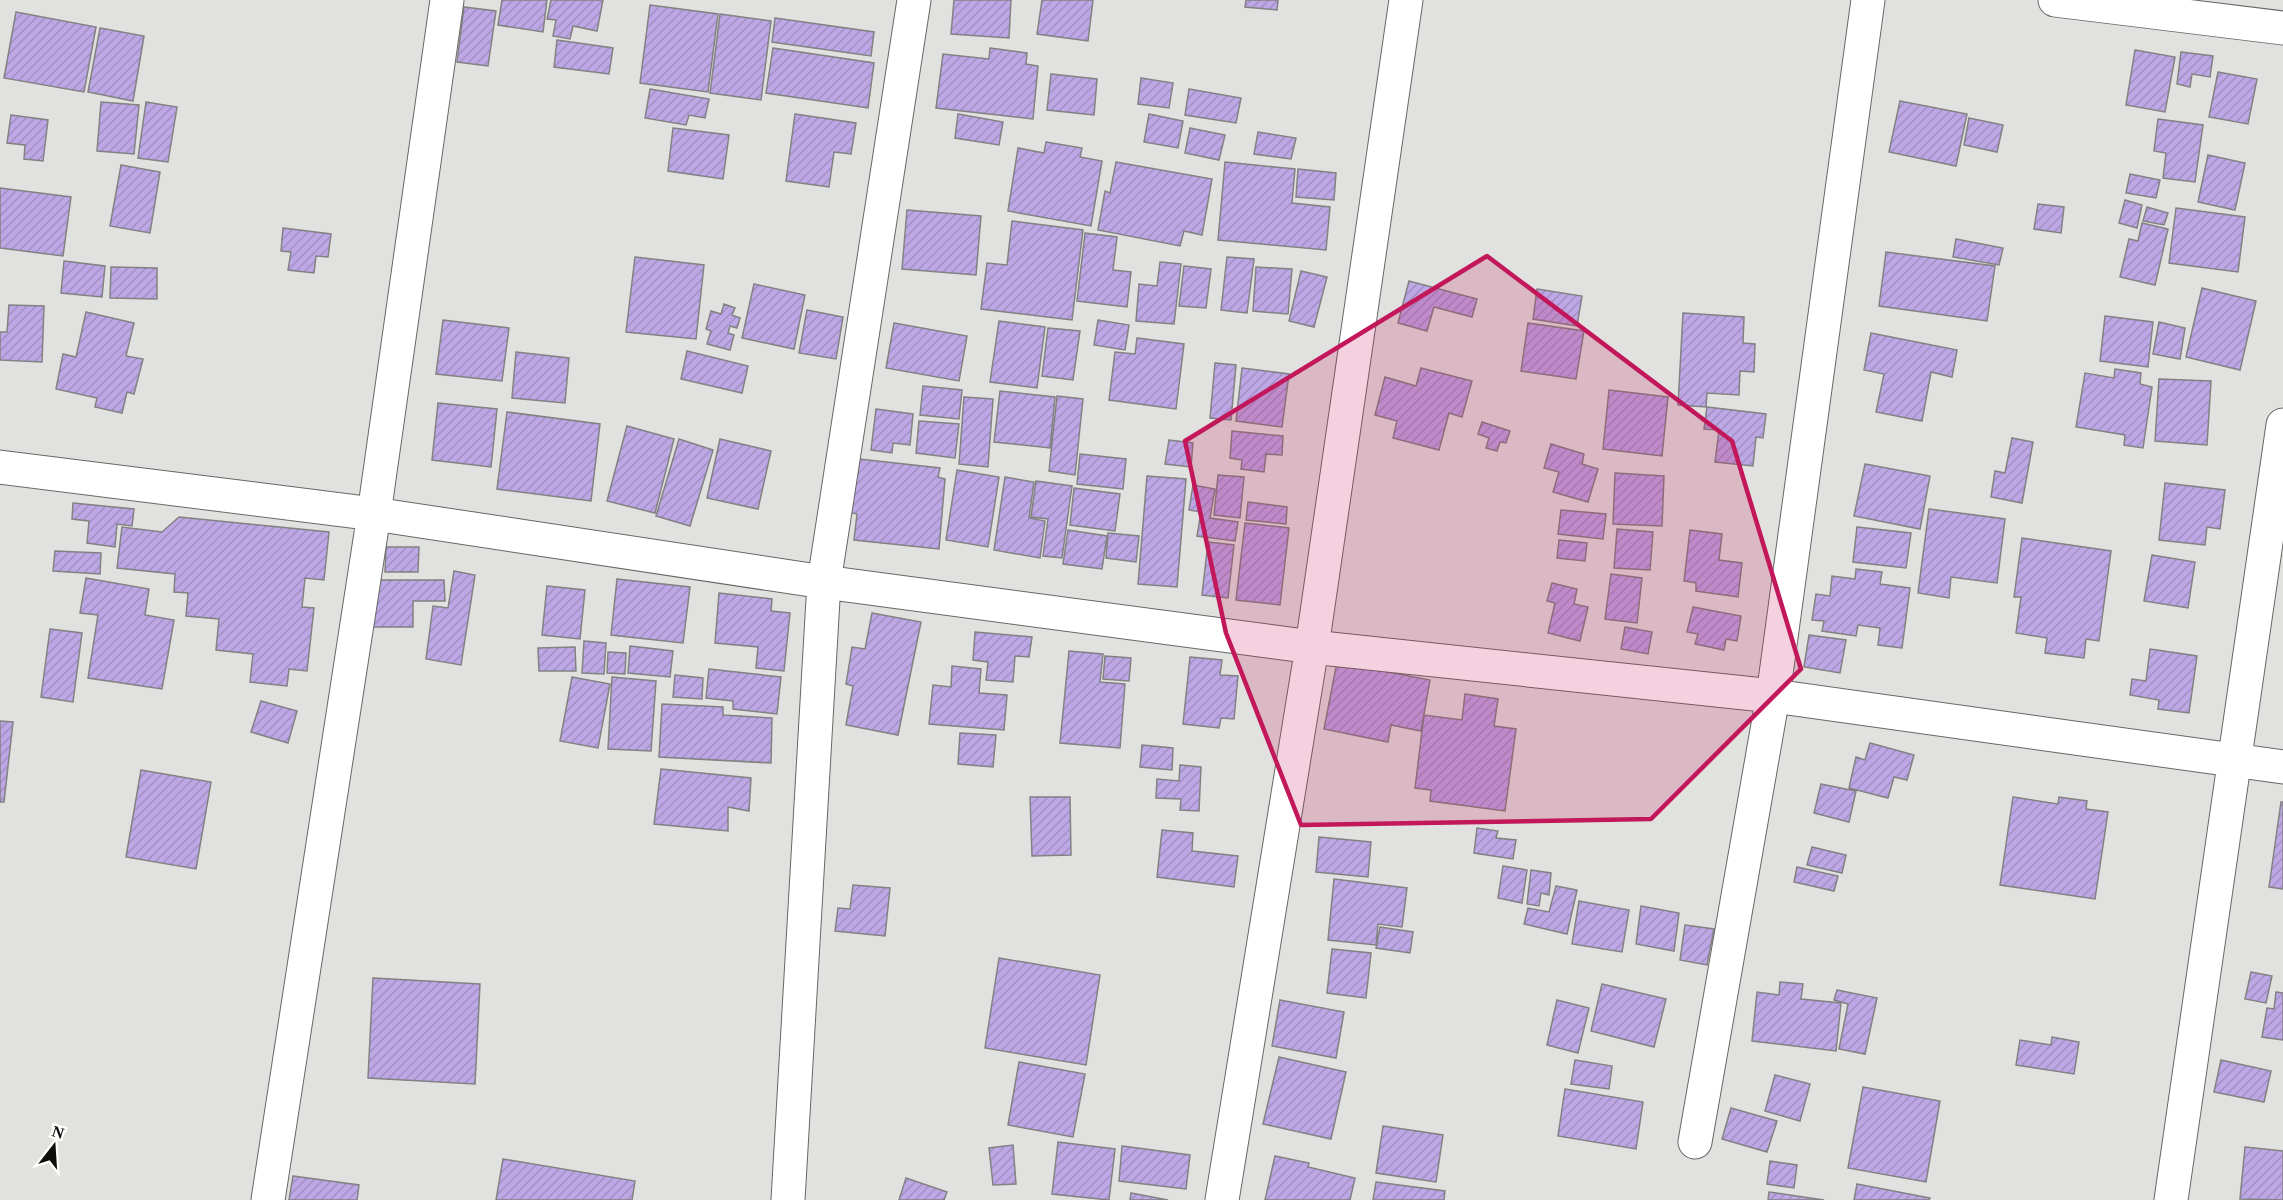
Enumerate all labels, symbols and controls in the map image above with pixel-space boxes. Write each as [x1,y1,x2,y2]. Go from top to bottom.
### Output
north arrow [24,1116,84,1176]
text: N [50,1122,67,1142]

